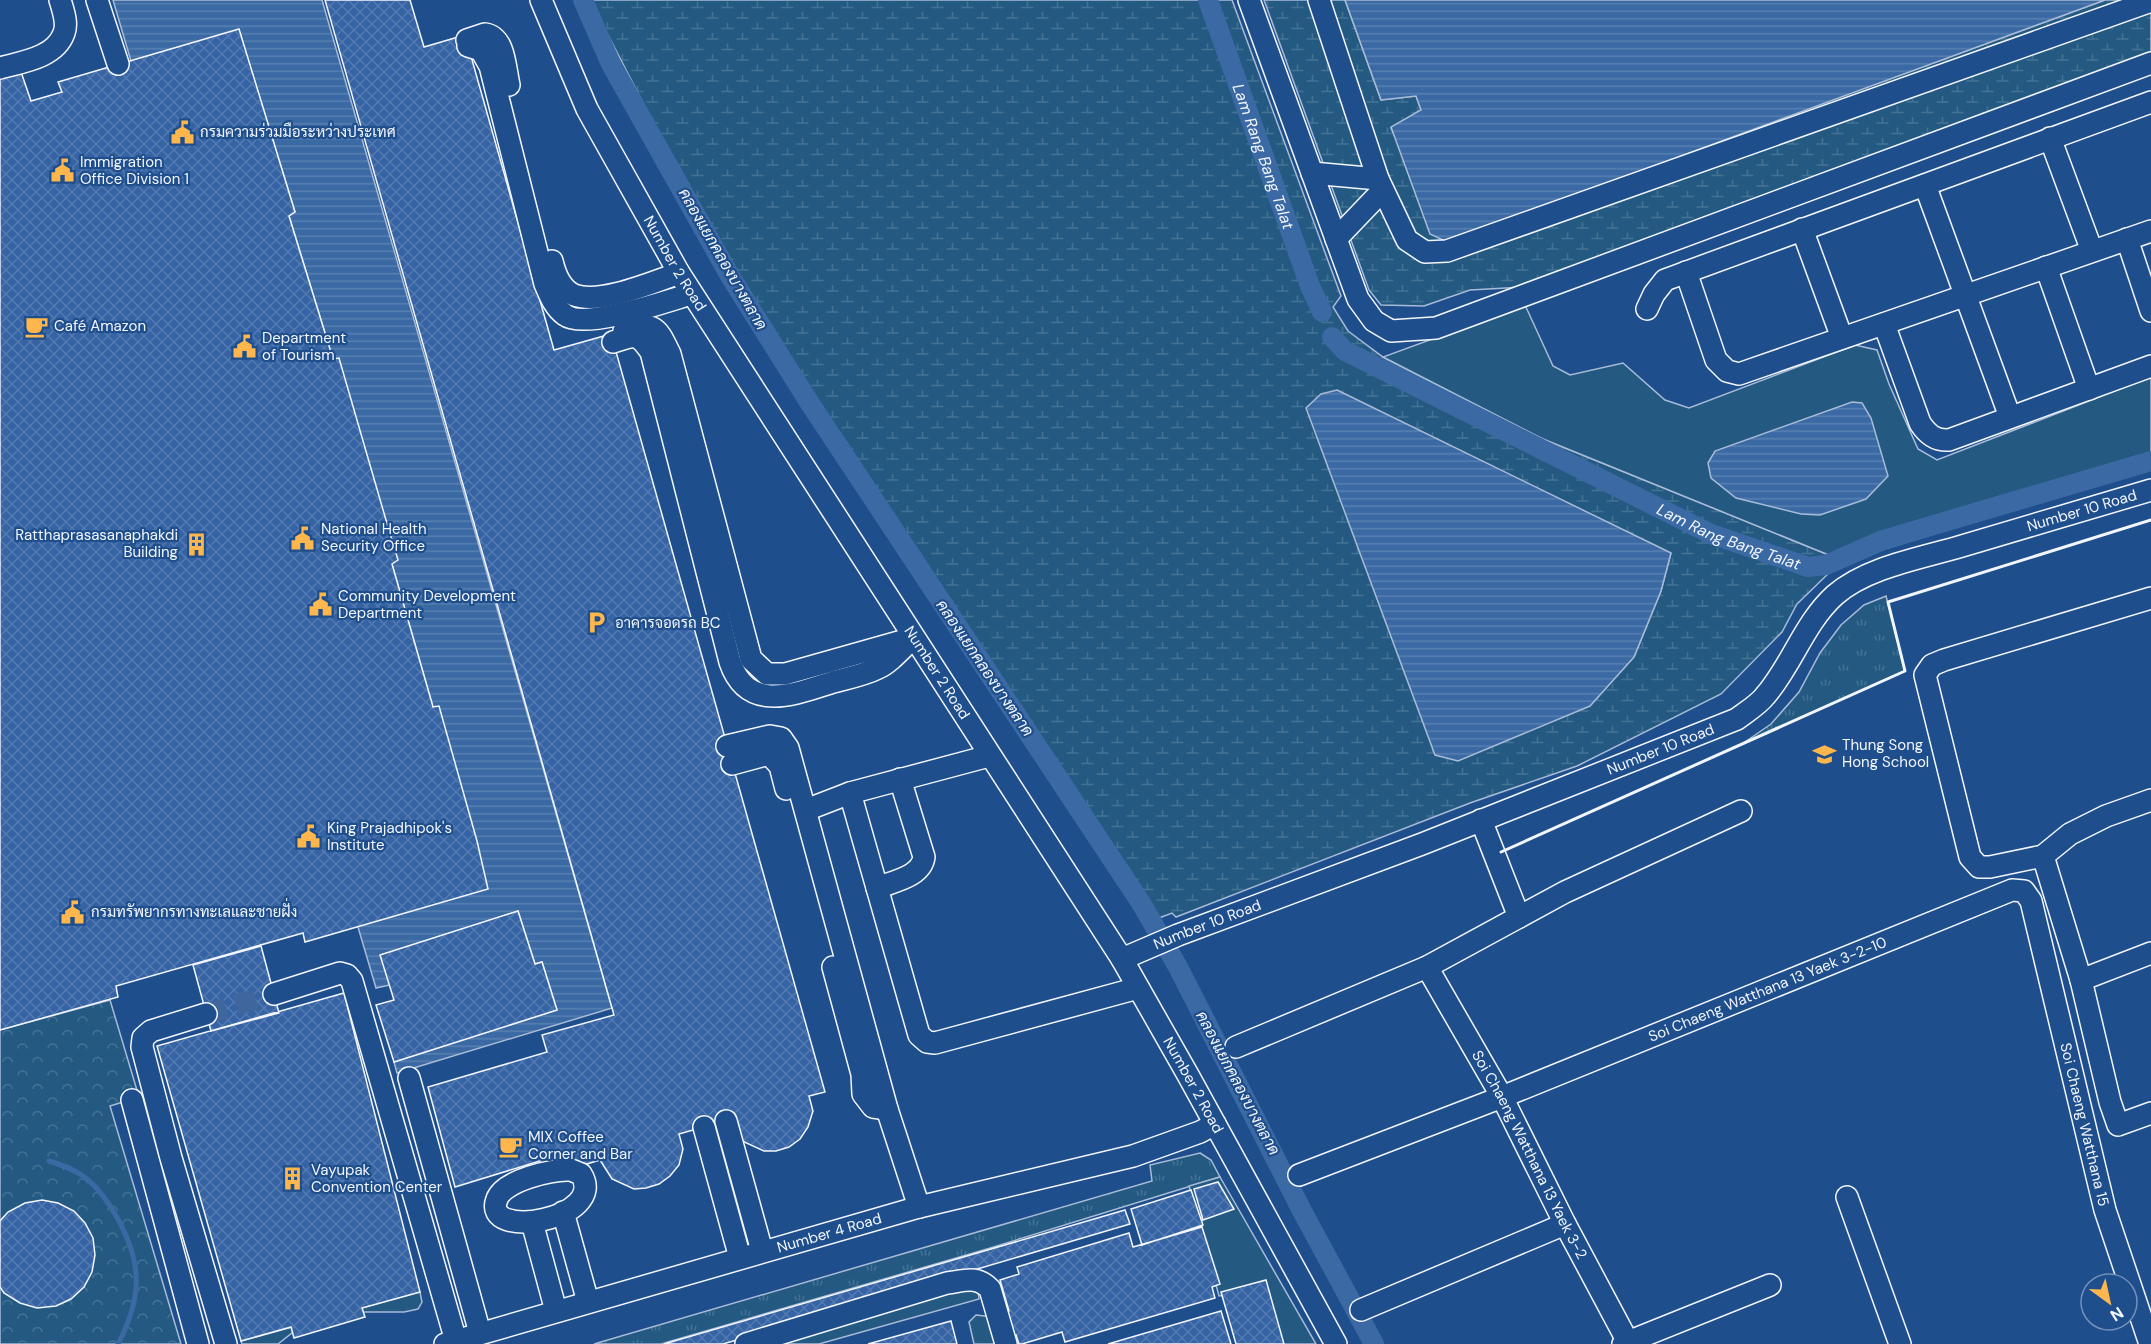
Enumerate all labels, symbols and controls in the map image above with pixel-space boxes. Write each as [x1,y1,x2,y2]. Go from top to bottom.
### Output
water label: Lam Rang Bang Talat [1228,81,1300,233]
public building icon: กรมความร่วมมือระหว่างประเทศ [169,119,195,145]
place label: กรมความร่วมมือระหว่างประเทศ [200,122,396,142]
place label: Immigration Office Division 1 [80,152,189,189]
public building icon: Immigration Office Division 1 [49,158,75,184]
water label: คลองแยกคลองบางตลาด [674,184,772,334]
street label: Number 2 Road [639,212,711,315]
cafe icon: Café Amazon [23,313,49,339]
place label: Café Amazon [54,316,146,336]
place label: Department of Tourism [262,328,346,365]
public building icon: Department of Tourism [231,334,257,360]
street label: Number 10 Road [2024,485,2139,536]
water label: Lam Rang Bang Talat [1654,498,1804,575]
place label: National Health Security Office [321,519,427,556]
place label: Ratthaprasasanaphakdi Building [15,525,178,562]
public building icon: National Health Security Office [290,525,316,551]
building icon: Ratthaprasasanaphakdi Building [183,531,209,557]
place label: Community Development Department [338,586,516,623]
public building icon: Community Development Department [307,592,333,618]
water label: คลองแยกคลองบางตลาด [931,596,1039,740]
parking icon: อาคารจอดรถ BC [584,610,610,636]
place label: อาคารจอดรถ BC [615,613,721,633]
street label: Number 2 Road [899,622,975,723]
street label: Number 10 Road [1604,719,1717,780]
place label: Thung Song Hong School [1842,735,1929,772]
school or university icon: Thung Song Hong School [1811,741,1837,767]
place label: King Prajadhipok's Institute [327,818,452,855]
public building icon: King Prajadhipok's Institute [296,824,322,850]
street label: Number 10 Road [1150,895,1264,954]
place label: กรมทรัพยากรทางทะเลและชายฝั่ง [91,897,297,922]
public building icon: กรมทรัพยากรทางทะเลและชายฝั่ง [60,899,86,925]
street label: Soi Chaeng Watthana 13 Yaek 3-2-10 [1645,932,1890,1047]
water label: คลองแยกคลองบางตลาด [1191,1007,1285,1159]
street label: Number 2 Road [1158,1033,1228,1137]
street label: Soi Chaeng Watthana 15 [2055,1041,2114,1208]
street label: Soi Chaeng Watthana 13 Yaek 3-2 [1467,1047,1592,1263]
place label: MIX Coffee Corner and Bar [528,1127,633,1164]
cafe icon: MIX Coffee Corner and Bar [497,1133,523,1159]
place label: Vayupak Convention Center [311,1160,443,1197]
building icon: Vayupak Convention Center [280,1166,306,1192]
street label: Number 4 Road [775,1208,884,1258]
north arrow [2079,1272,2139,1332]
text: N [2106,1302,2128,1326]

